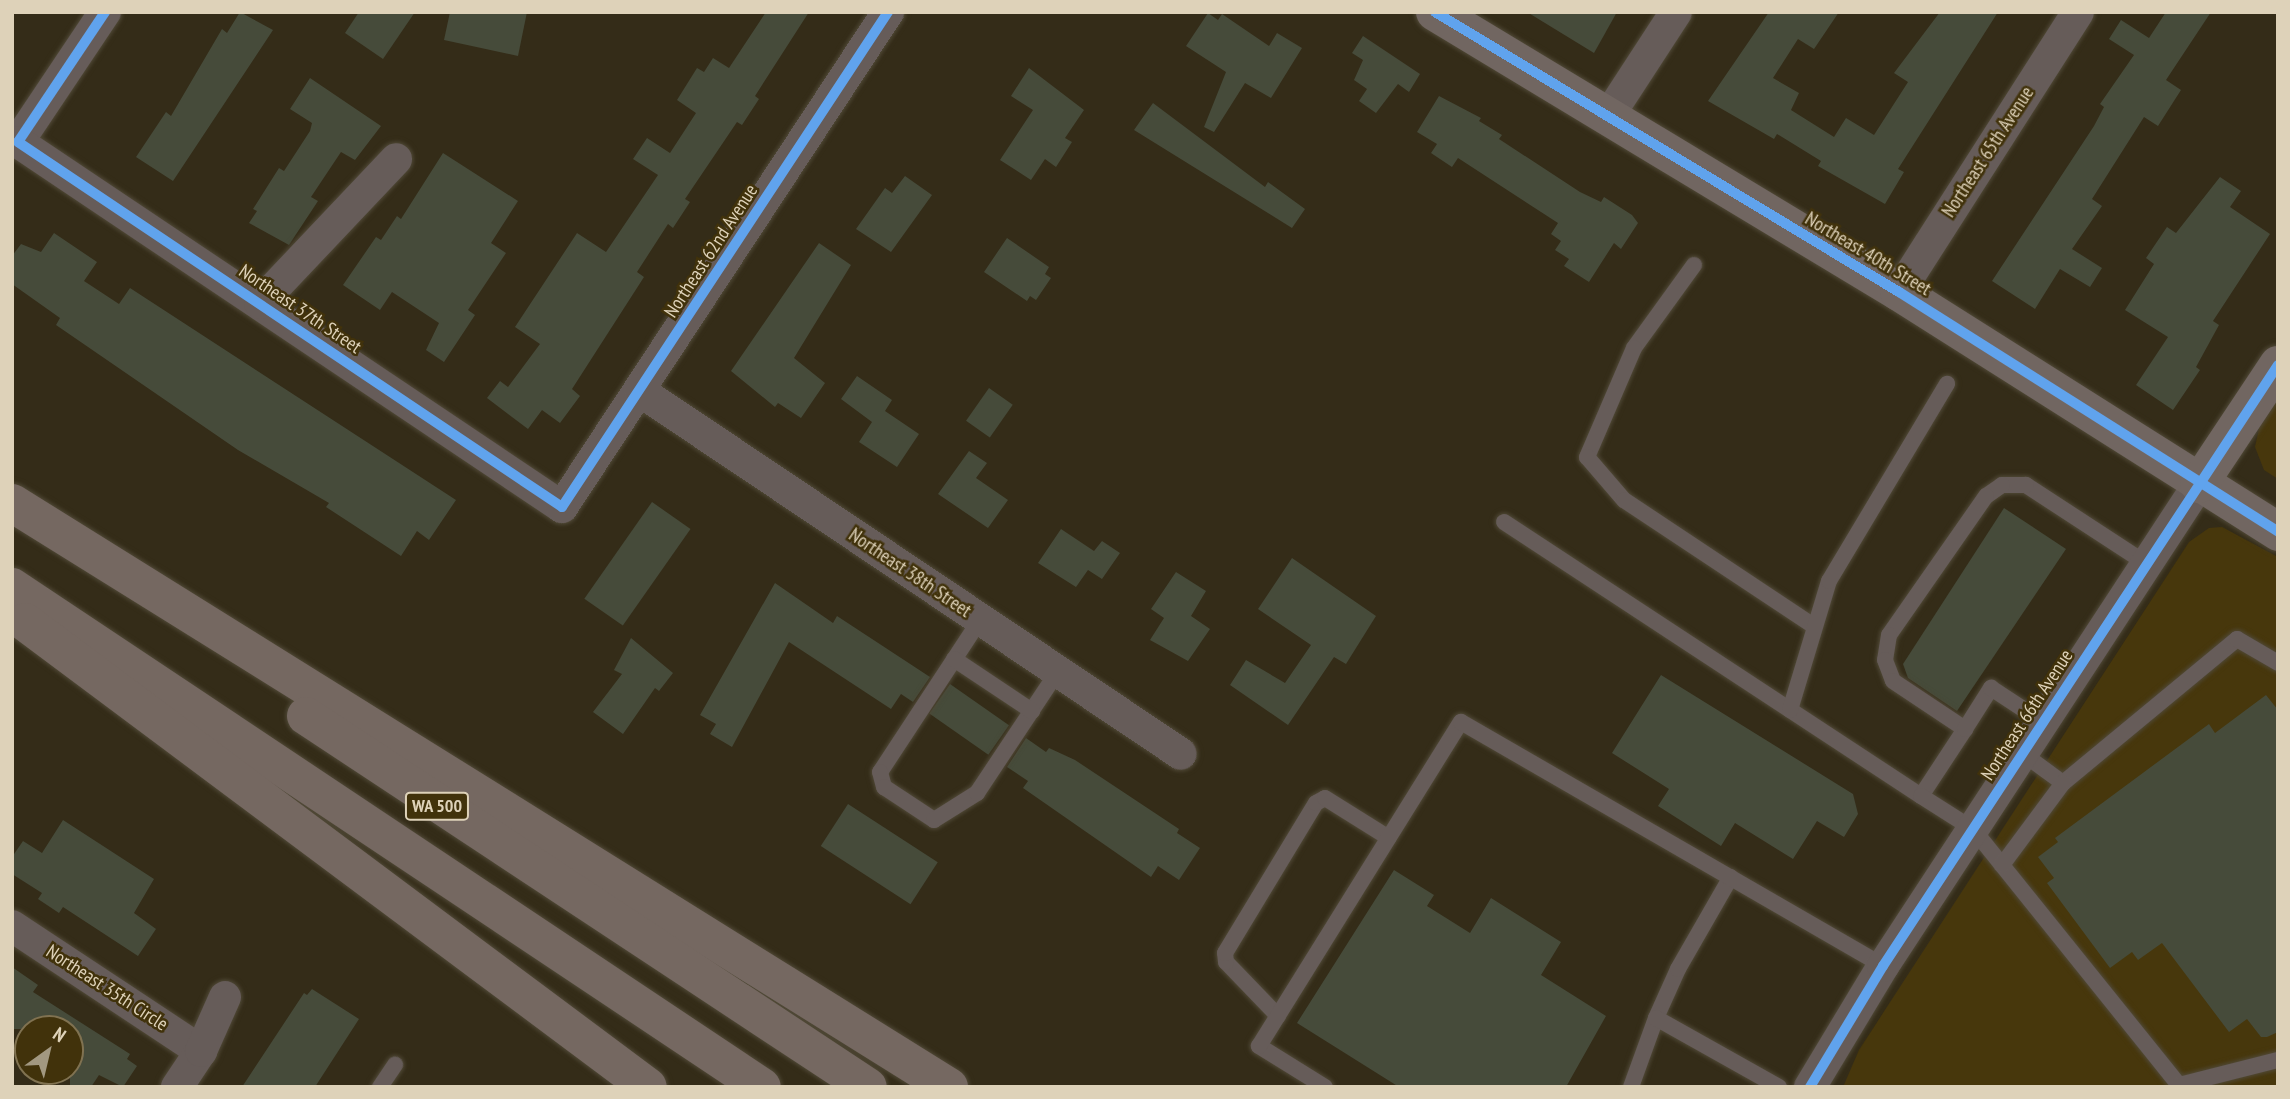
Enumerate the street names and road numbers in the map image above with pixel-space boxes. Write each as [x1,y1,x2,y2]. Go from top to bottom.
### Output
street label: Northeast 65th Avenue [1937,82,2039,222]
street label: Northeast 62nd Avenue [659,180,763,322]
street label: Northeast 40th Street [1801,207,1935,301]
street label: Northeast 37th Street [234,260,366,358]
street label: Northeast 38th Street [844,524,976,622]
street label: Northeast 66th Avenue [1976,645,2078,785]
road number: WA 500 [404,792,470,820]
street label: Northeast 35th Circle [42,940,172,1036]

